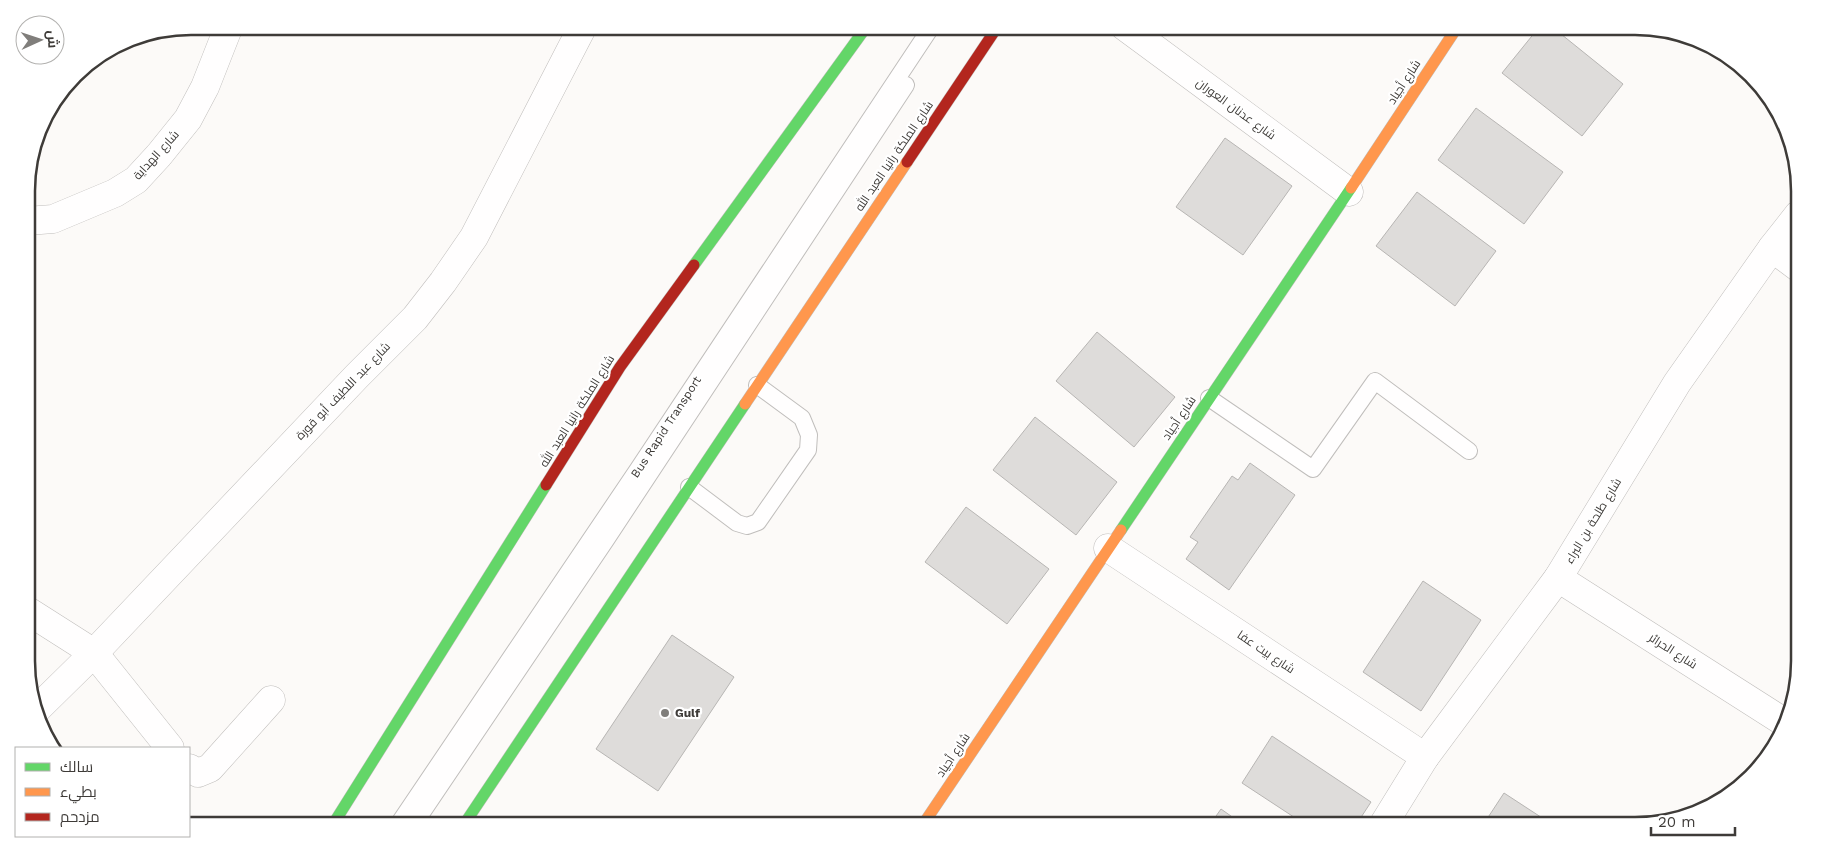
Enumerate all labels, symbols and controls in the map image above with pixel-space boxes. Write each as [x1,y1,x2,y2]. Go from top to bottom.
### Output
north arrow [15,15,65,65]
text: ش [44,30,61,49]
street label: شارع أجياد [1384,57,1424,107]
street label: شارع عدنان العوران [1193,75,1279,143]
street label: شارع الملكة رانيا العبد الله [851,98,937,214]
street label: شارع الهداية [130,127,183,183]
street label: شارع عبد اللطيف أبو قورة [292,339,394,443]
street label: شارع الملكة رانيا العبد الله [536,352,618,470]
street label: Bus Rapid Transport [628,374,704,480]
street label: شارع أجياد [1158,393,1200,443]
street label: شارع طلحة بن البراء [1562,476,1625,567]
street label: شارع بيت عفا [1234,628,1297,677]
street label: شارع الحرائر [1645,630,1700,673]
place label: Gulf [675,706,700,720]
marker: Gulf [659,707,671,719]
street label: شارع أجياد [932,730,974,780]
legend [15,747,190,837]
text: سالك [60,758,93,776]
text: بطيء [60,783,97,804]
scale bar [1651,804,1735,836]
text: مزدحم [60,808,100,827]
text: 20 m [1658,813,1696,831]

